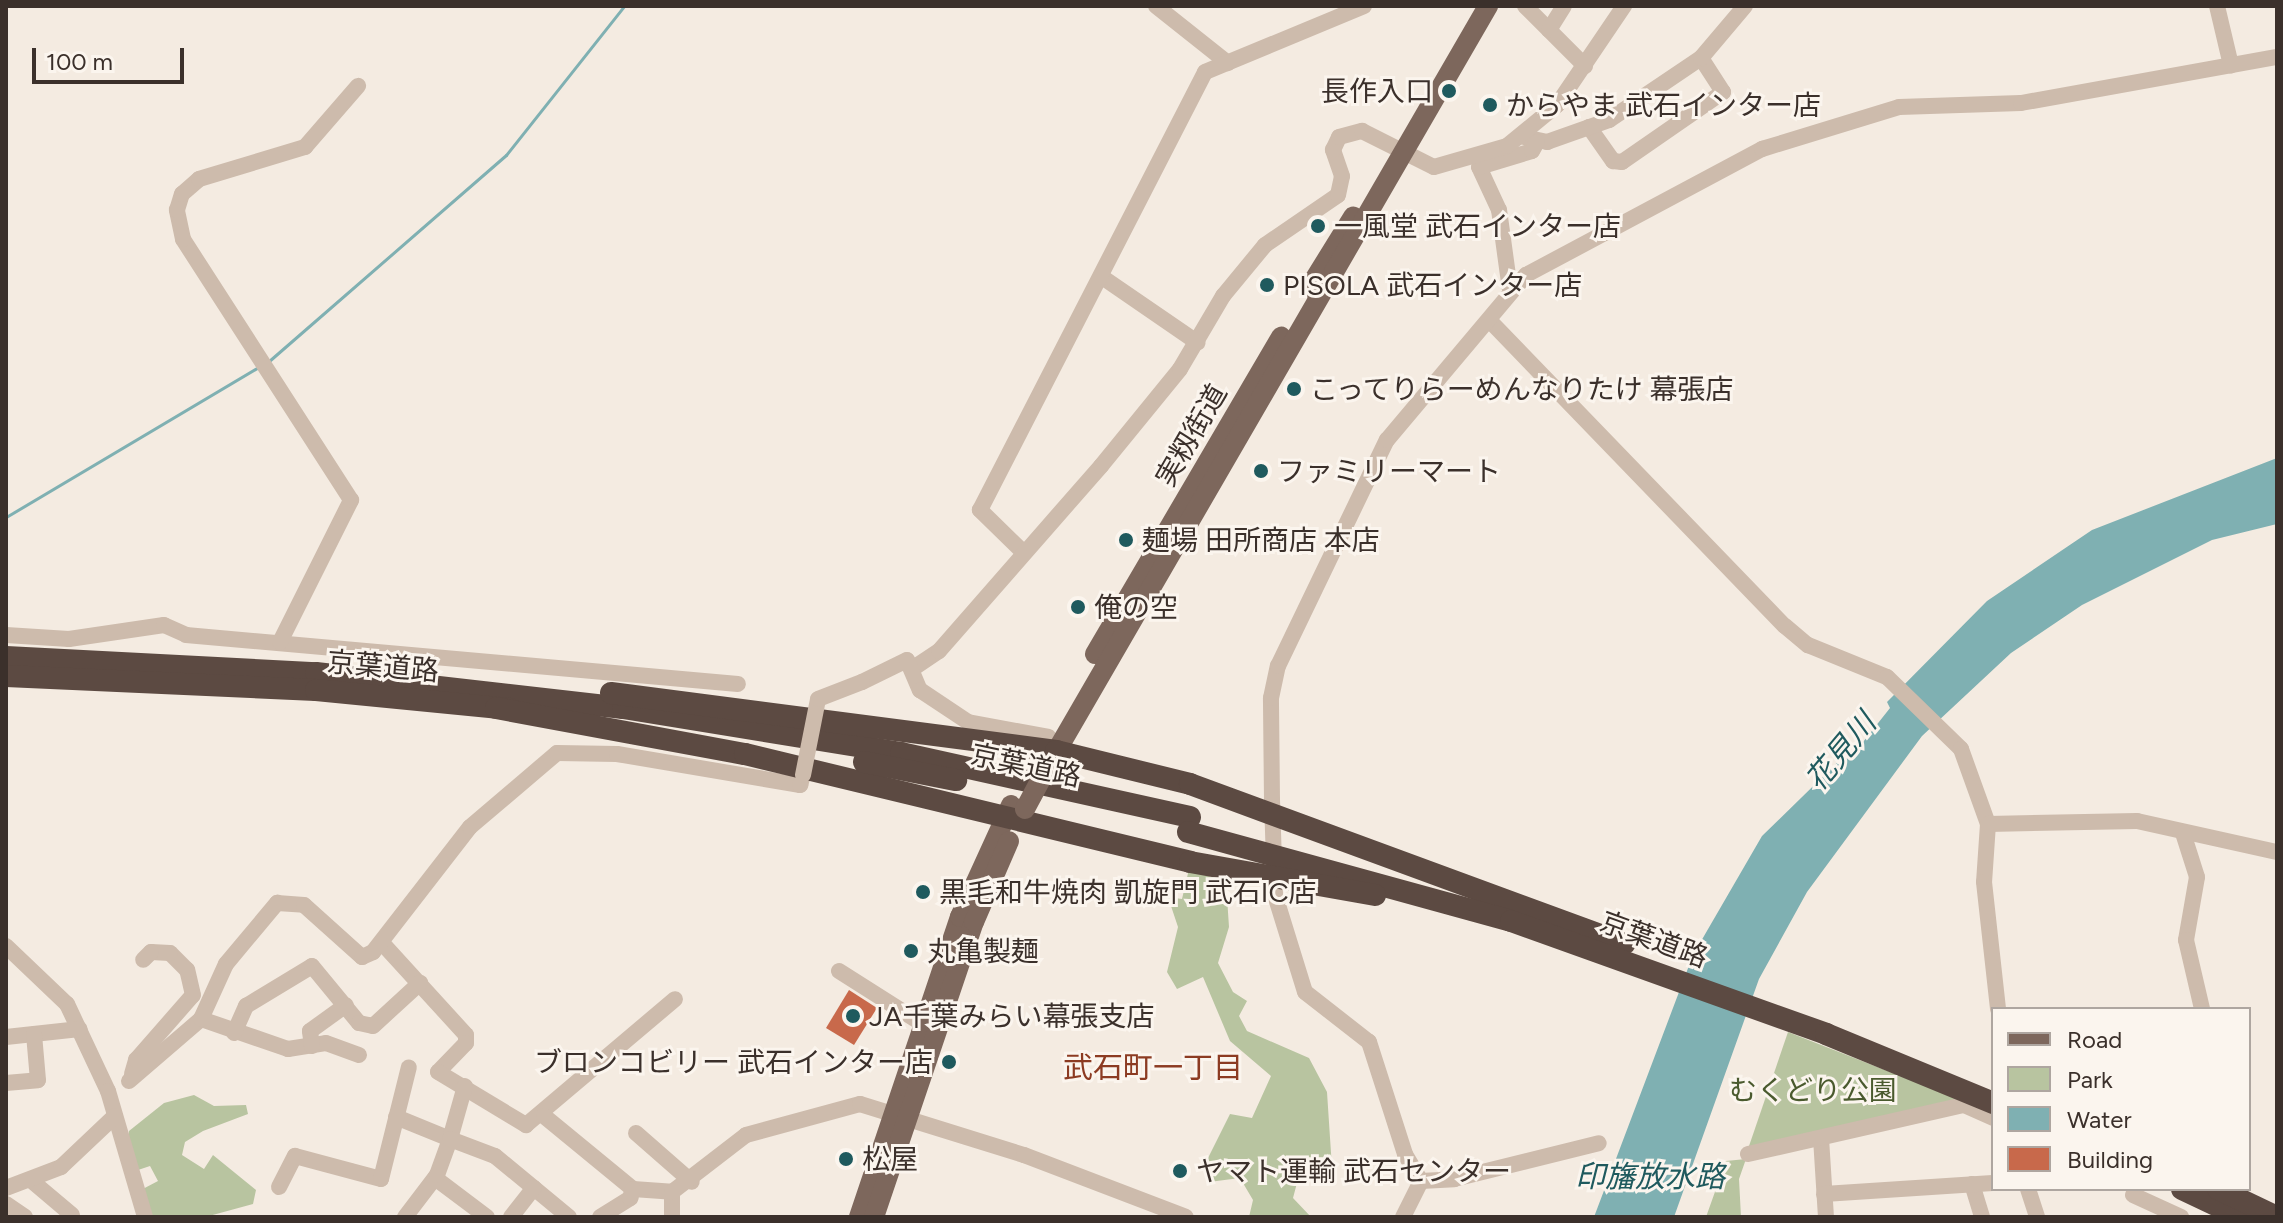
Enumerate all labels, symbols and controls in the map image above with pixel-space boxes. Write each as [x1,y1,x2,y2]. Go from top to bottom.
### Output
scale bar [36,32,188,82]
text: 100 m [46,47,113,76]
place label: 長作入口 [1321,74,1433,108]
marker: 長作入口 [1440,82,1458,100]
place label: からやま 武石インター店 [1506,88,1821,122]
marker: からやま 武石インター店 [1481,96,1499,114]
place label: 一風堂 武石インター店 [1334,209,1621,243]
marker: 一風堂 武石インター店 [1309,217,1327,235]
place label: PISOLA 武石インター店 [1283,268,1582,302]
marker: PISOLA 武石インター店 [1258,276,1276,294]
place label: こってりらーめんなりたけ 幕張店 [1310,372,1737,406]
street label: 実籾街道 [1148,378,1234,492]
marker: こってりらーめんなりたけ 幕張店 [1285,380,1303,398]
place label: ファミリーマート [1277,454,1501,488]
marker: ファミリーマート [1252,462,1270,480]
place label: 麺場 田所商店 本店 [1142,523,1380,557]
marker: 麺場 田所商店 本店 [1117,531,1135,549]
place label: 俺の空 [1094,590,1178,624]
marker: 俺の空 [1069,598,1087,616]
street label: 京葉道路 [326,644,440,688]
water label: 花見川 [1798,706,1884,798]
street label: 京葉道路 [968,737,1084,793]
place label: 黒毛和牛焼肉 凱旋門 武石IC店 [939,875,1317,909]
marker: 黒毛和牛焼肉 凱旋門 武石IC店 [914,883,932,901]
street label: 京葉道路 [1596,904,1712,974]
place label: 丸亀製麺 [927,934,1039,968]
marker: 丸亀製麺 [902,942,920,960]
place label: JA千葉みらい幕張支店 [869,999,1154,1033]
marker: JA千葉みらい幕張支店 [844,1007,862,1025]
legend [1991,1007,2251,1191]
text: Road [2067,1025,2122,1054]
place label: ブロンコビリー 武石インター店 [534,1045,933,1079]
district label: 武石町一丁目 [1063,1050,1243,1086]
marker: ブロンコビリー 武石インター店 [940,1053,958,1071]
text: Park [2067,1065,2113,1094]
park label: むくどり公園 [1729,1073,1897,1107]
text: Water [2067,1105,2132,1134]
place label: 松屋 [862,1142,918,1176]
text: Building [2067,1145,2153,1174]
marker: 松屋 [837,1150,855,1168]
place label: ヤマト運輸 武石センター [1196,1154,1511,1188]
water label: 印旛放水路 [1575,1159,1725,1195]
marker: ヤマト運輸 武石センター [1171,1162,1189,1180]

